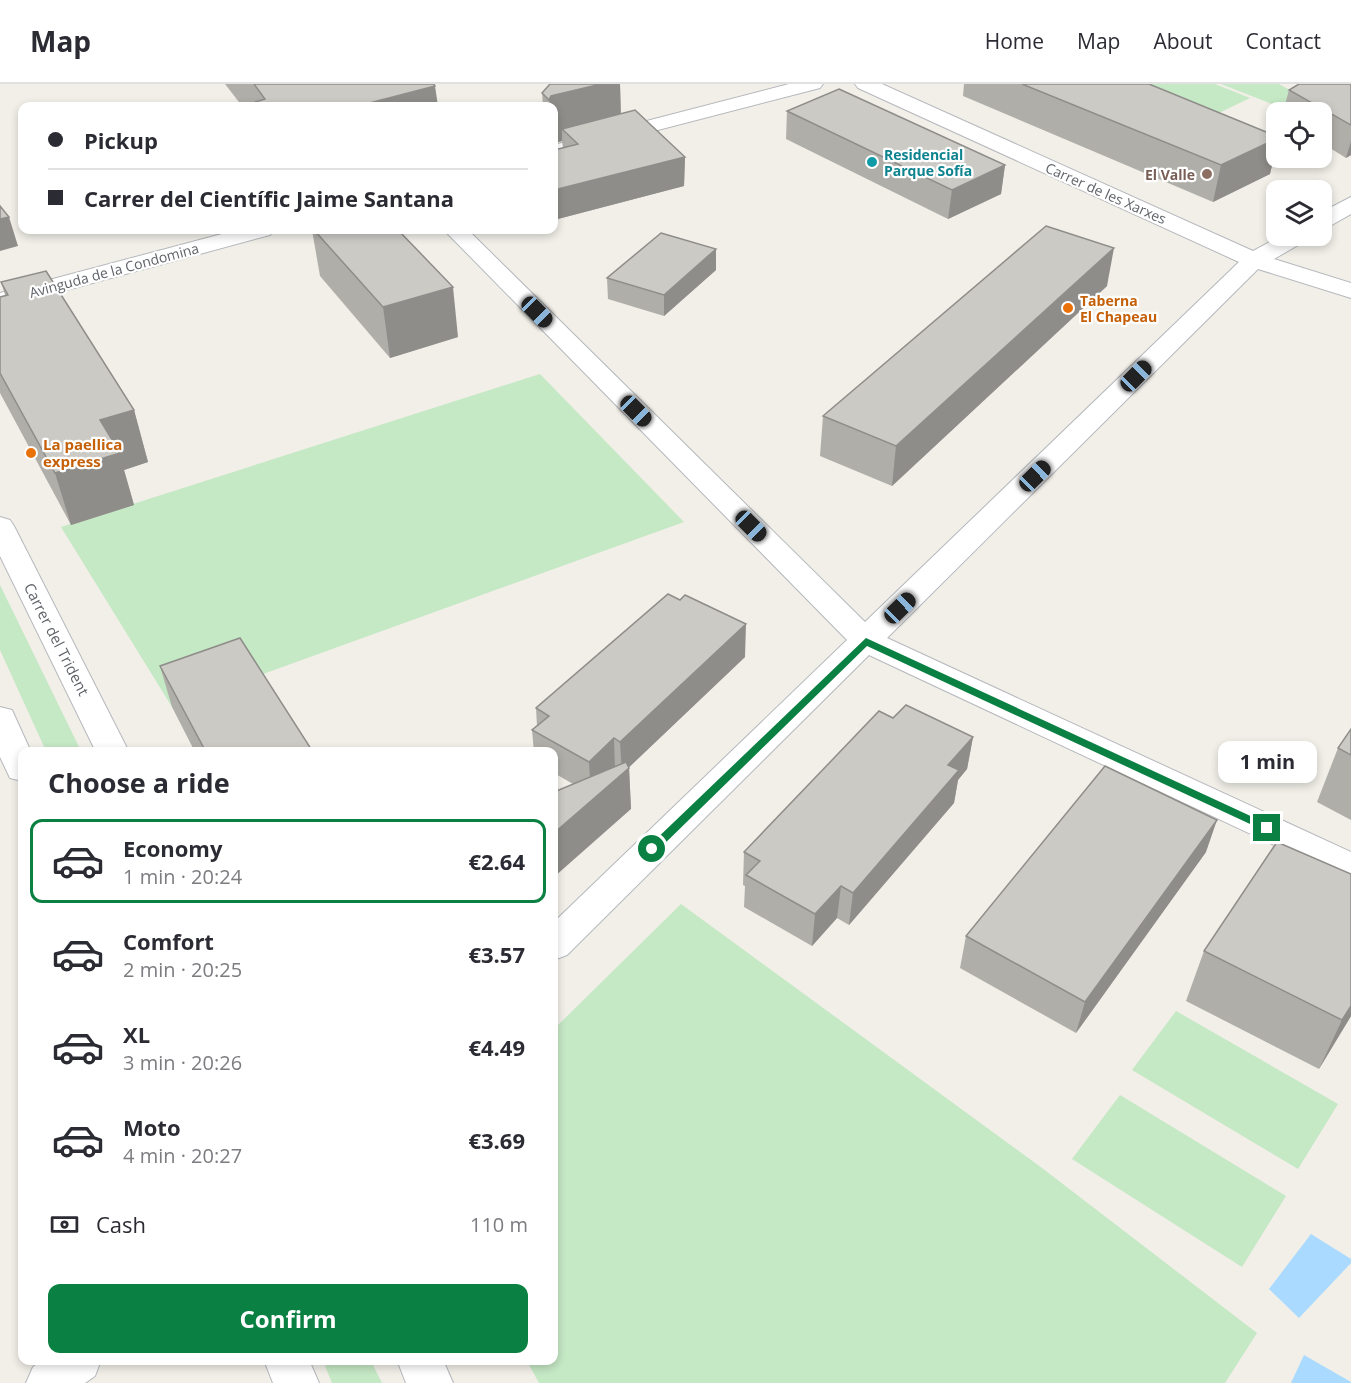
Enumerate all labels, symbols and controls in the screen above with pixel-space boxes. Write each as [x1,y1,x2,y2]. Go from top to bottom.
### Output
text: Map [30,22,91,60]
text: Home [985,27,1044,55]
text: Map [1077,27,1120,55]
text: About [1153,27,1213,55]
text: Contact [1246,27,1321,55]
map controls [1266,102,1332,246]
button: locate [1266,102,1332,168]
text: Pickup [84,125,158,155]
place label: Residencial Parque Sofía [884,145,972,180]
marker: Residencial Parque Sofía [865,155,879,169]
street label: Carrer de les Xarxes [1043,158,1170,228]
place label: El Valle [1145,165,1195,184]
marker: El Valle [1200,167,1214,181]
button: layers [1266,180,1332,246]
text: Carrer del Científic Jaime Santana [84,183,454,213]
street label: Avinguda de la Condomina [27,238,201,302]
place label: Taberna El Chapeau [1080,291,1157,326]
car [518,293,556,331]
marker: Taberna El Chapeau [1061,301,1075,315]
car [1117,357,1155,395]
car [617,392,655,430]
place label: La paellica express [43,434,122,471]
marker: La paellica express [24,446,38,460]
car [1016,457,1054,495]
car [732,507,770,545]
street label: Carrer del Trident [20,579,94,699]
car [881,589,919,627]
callout: 1 min [1218,741,1316,783]
text: 1 min [1240,748,1295,775]
text: Choose a ride [48,764,230,801]
route end [1253,814,1280,841]
text: Economy [123,833,222,863]
icon: car [51,834,105,888]
route start [638,835,665,862]
text: €2.64 [468,846,525,876]
text: 1 min · 20:24 [123,863,242,890]
text: Comfort [123,926,214,956]
icon: car [51,927,105,981]
text: €3.57 [468,939,525,969]
text: 2 min · 20:25 [123,956,242,983]
text: XL [123,1019,150,1049]
icon: car [51,1020,105,1074]
text: €4.49 [468,1032,525,1062]
text: 3 min · 20:26 [123,1049,242,1076]
text: Moto [123,1112,181,1142]
icon: car [51,1113,105,1167]
text: €3.69 [468,1125,525,1155]
text: 4 min · 20:27 [123,1142,242,1169]
icon: cash [48,1208,81,1241]
text: Cash [96,1209,146,1239]
text: 110 m [470,1211,528,1238]
button: Confirm [48,1284,528,1353]

